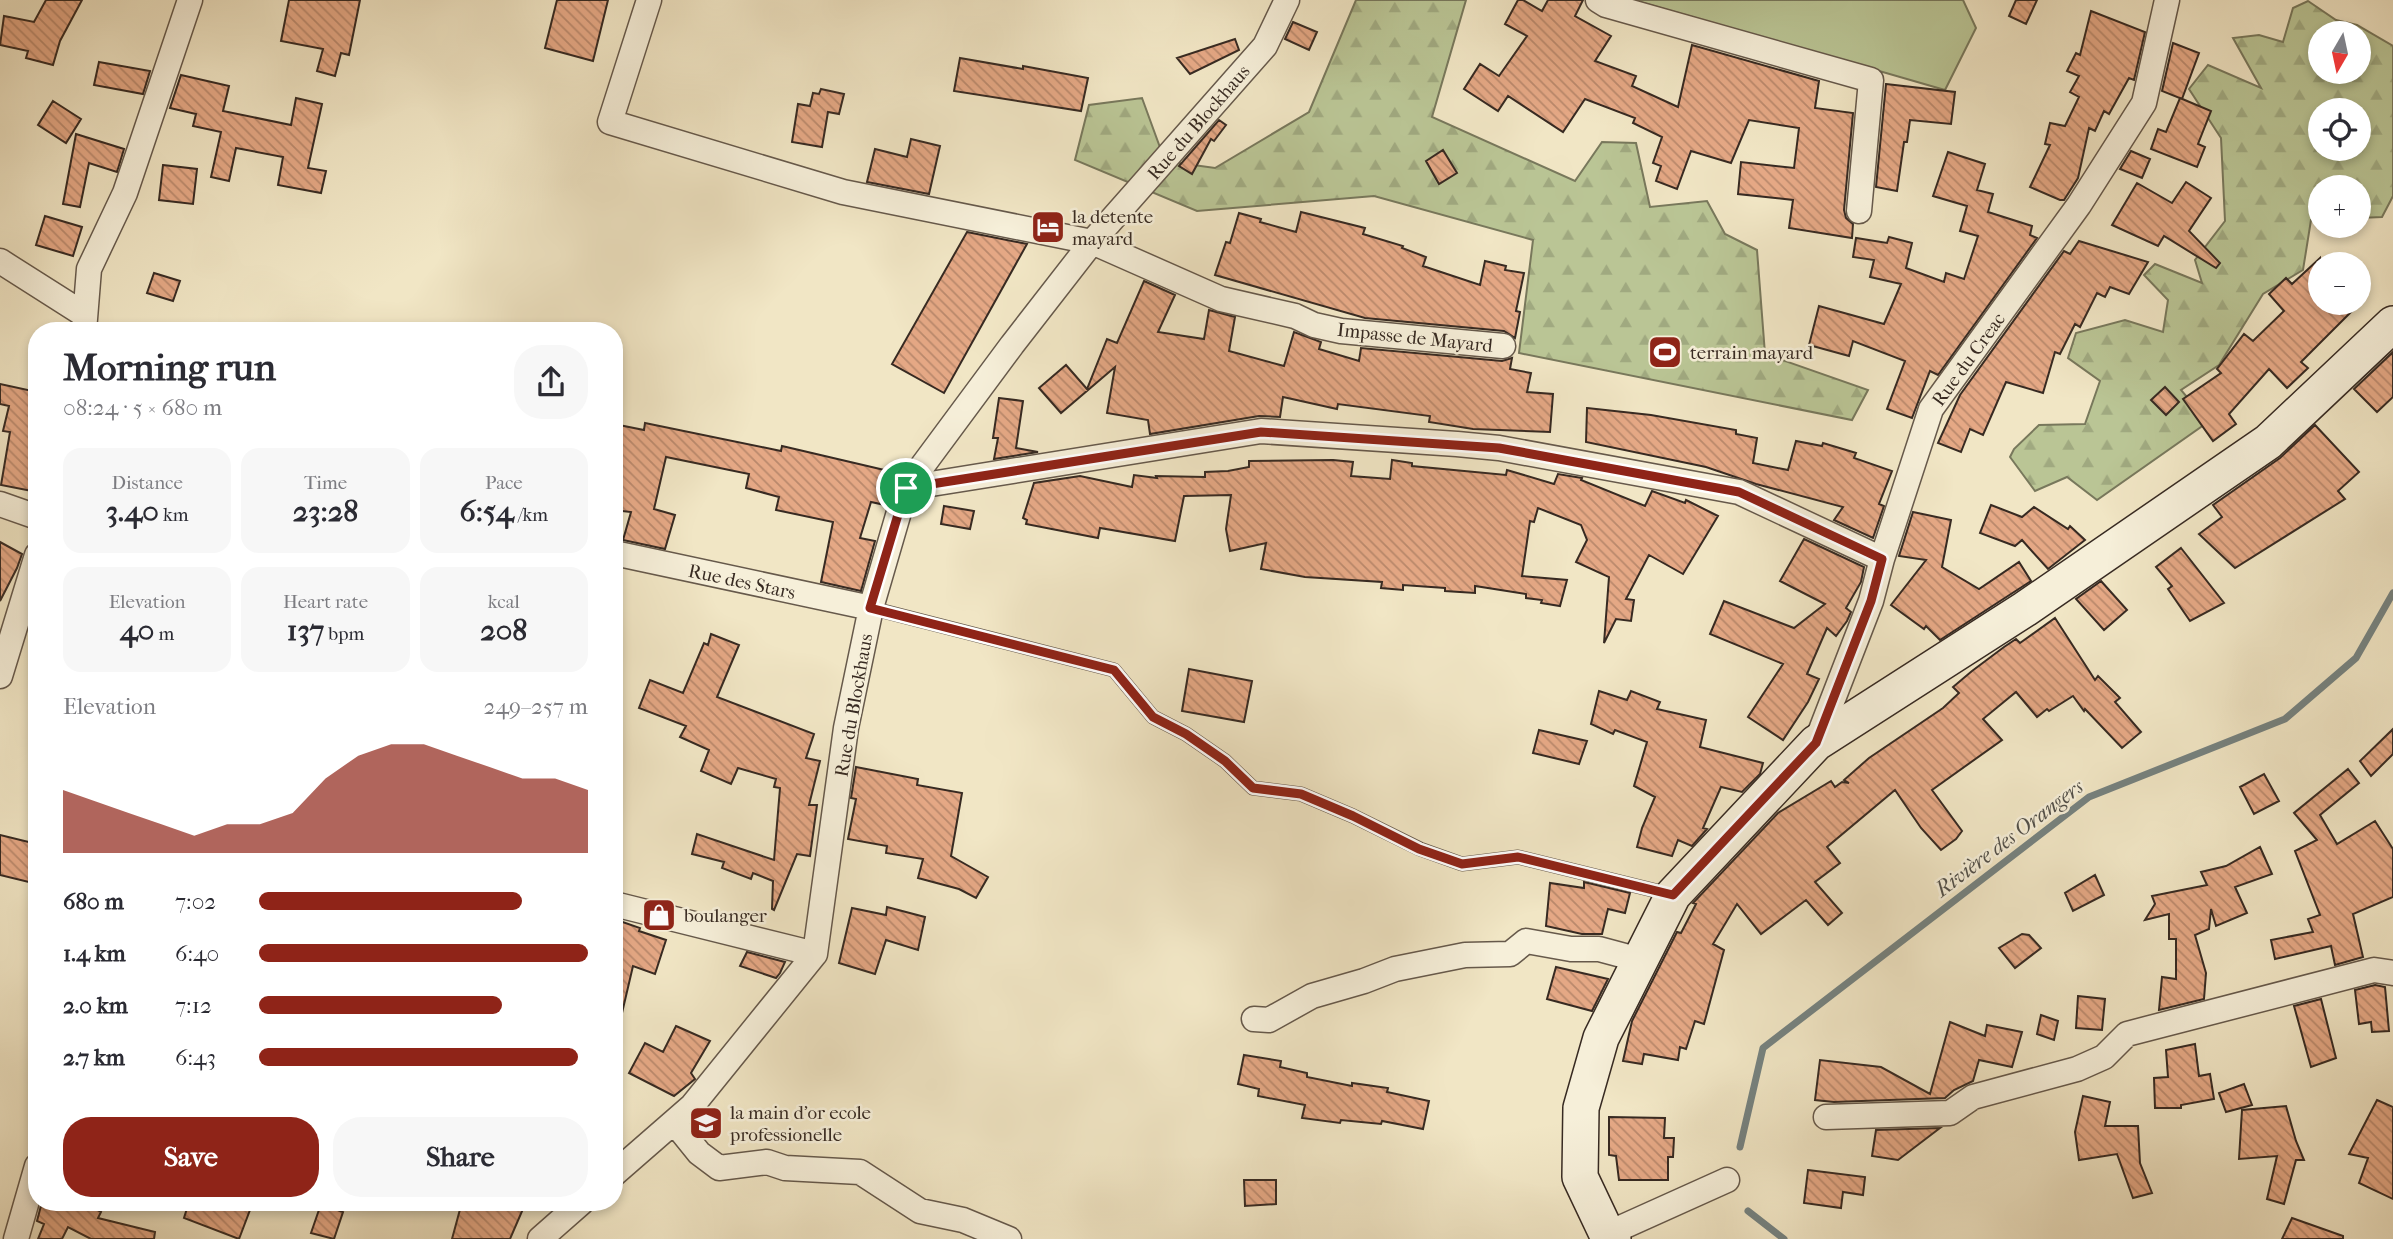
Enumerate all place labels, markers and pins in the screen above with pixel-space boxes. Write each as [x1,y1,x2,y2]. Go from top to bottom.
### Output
place label: la detente mayard [1071,206,1153,250]
hotel icon: la detente mayard [1029,208,1067,246]
sports icon: terrain mayard [1646,333,1684,371]
place label: terrain mayard [1690,342,1814,364]
pin [876,458,936,518]
shop icon: boulanger [640,896,678,934]
place label: boulanger [683,905,768,927]
place label: la main d'or ecole professionelle [729,1102,871,1146]
school or university icon: la main d'or ecole professionelle [687,1104,725,1142]

